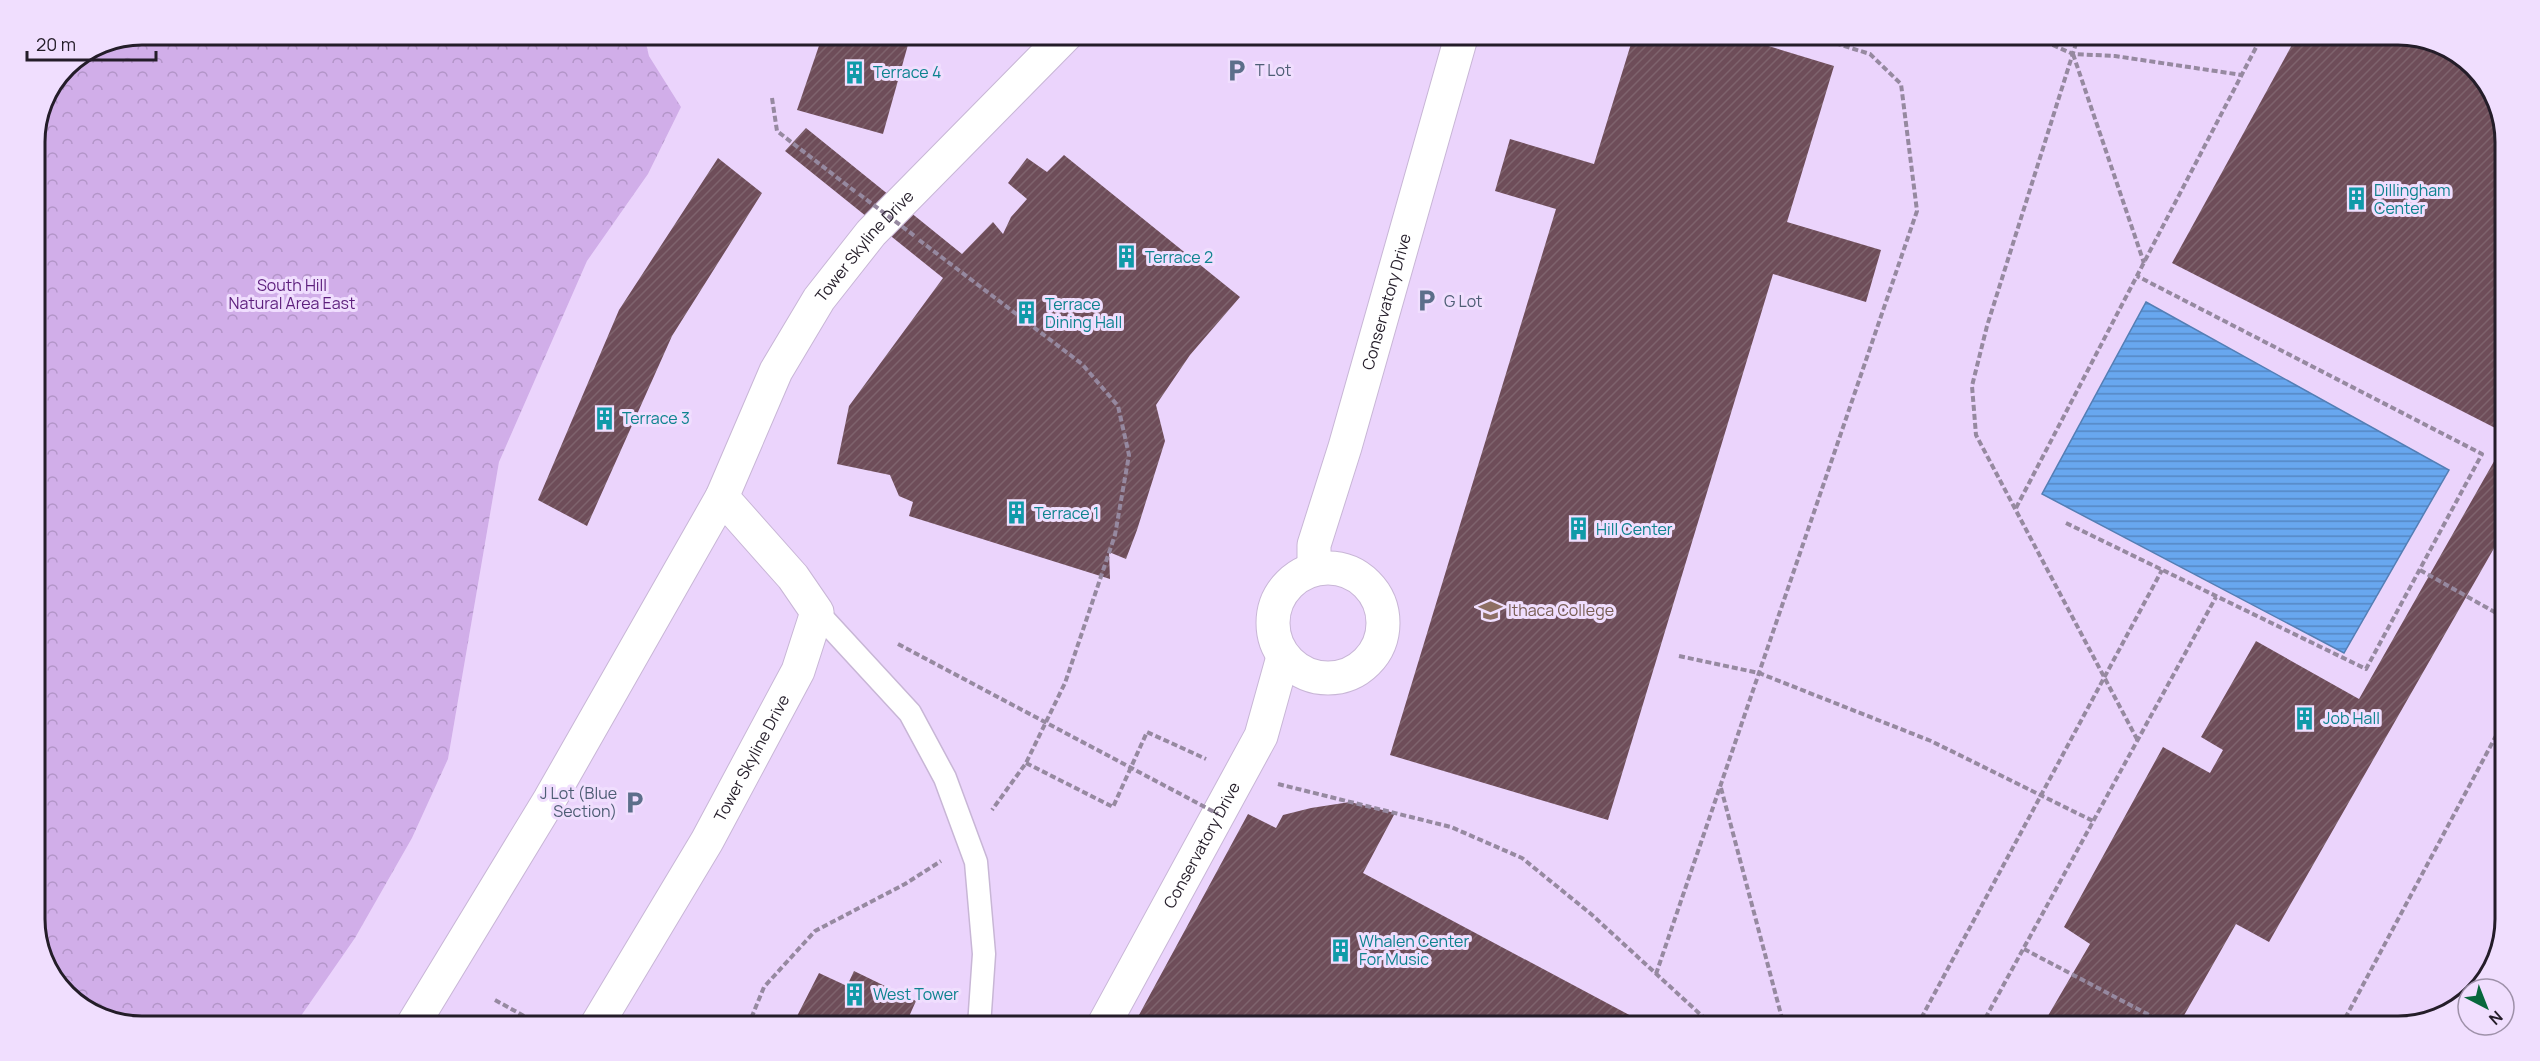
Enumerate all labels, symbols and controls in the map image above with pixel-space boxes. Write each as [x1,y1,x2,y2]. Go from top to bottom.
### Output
scale bar [27,24,156,62]
text: 20 m [36,32,76,56]
parking icon: T Lot [1224,57,1250,83]
building icon: Terrace 4 [842,59,868,85]
place label: T Lot [1255,59,1291,81]
place label: Terrace 4 [873,61,941,83]
place label: Dillingham Center [2374,179,2451,219]
street label: Tower Skyline Drive [810,185,918,306]
building icon: Dillingham Center [2343,186,2369,212]
street label: Conservatory Drive [1356,231,1416,372]
building icon: Terrace 2 [1114,244,1140,270]
place label: Terrace 2 [1145,246,1213,268]
park label: South Hill Natural Area East [229,274,355,314]
parking icon: G Lot [1413,288,1439,314]
place label: G Lot [1444,290,1483,312]
place label: Terrace Dining Hall [1045,293,1122,333]
building icon: Terrace Dining Hall [1014,300,1040,326]
building icon: Terrace 3 [591,405,617,431]
place label: Terrace 3 [622,407,690,429]
building icon: Terrace 1 [1003,500,1029,526]
place label: Terrace 1 [1034,502,1099,524]
building icon: Hill Center [1565,516,1591,542]
place label: Hill Center [1596,518,1673,540]
school or university icon: Ithaca College [1477,597,1503,623]
place label: Ithaca College [1508,599,1614,621]
street label: Tower Skyline Drive [709,691,794,825]
building icon: Job Hall [2292,705,2318,731]
place label: Job Hall [2323,707,2380,729]
street label: Conservatory Drive [1158,778,1245,912]
place label: J Lot (Blue Section) [540,782,617,822]
parking icon: J Lot (Blue Section) [622,789,648,815]
place label: Whalen Center For Music [1359,930,1469,970]
building icon: Whalen Center For Music [1328,937,1354,963]
north arrow [2456,977,2516,1037]
building icon: West Tower [842,981,868,1007]
place label: West Tower [873,983,959,1005]
text: N [2484,1006,2508,1030]

